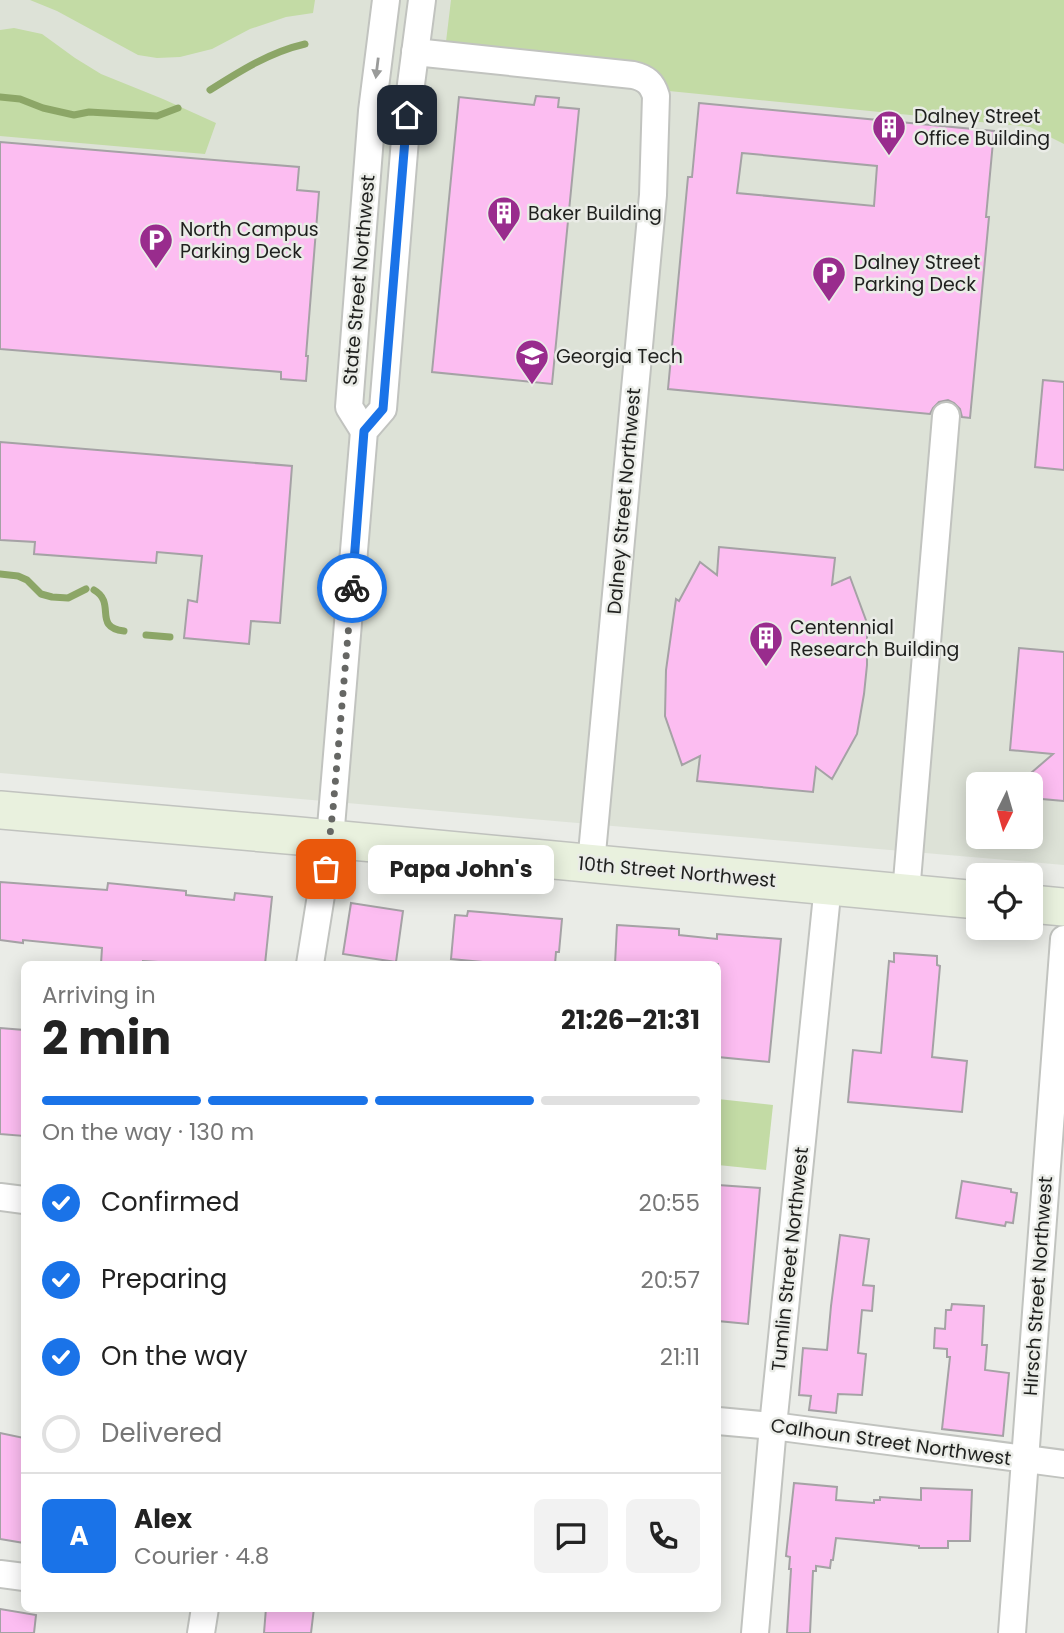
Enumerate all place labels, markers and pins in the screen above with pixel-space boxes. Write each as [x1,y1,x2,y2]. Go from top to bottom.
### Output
pin [377,85,437,145]
place label: Dalney Street Office Building [914,103,1050,152]
building icon: Dalney Street Office Building [870,108,908,157]
building icon: Baker Building [485,194,523,243]
place label: Baker Building [528,200,662,227]
place label: North Campus Parking Deck [180,216,319,265]
parking icon: North Campus Parking Deck [137,221,175,270]
place label: Dalney Street Parking Deck [854,249,980,298]
parking icon: Dalney Street Parking Deck [810,254,848,303]
school or university icon: Georgia Tech [513,337,551,386]
place label: Georgia Tech [556,343,683,370]
place label: Centennial Research Building [790,614,959,663]
building icon: Centennial Research Building [747,619,785,668]
pin [296,839,356,899]
callout: Papa John's [368,844,554,894]

